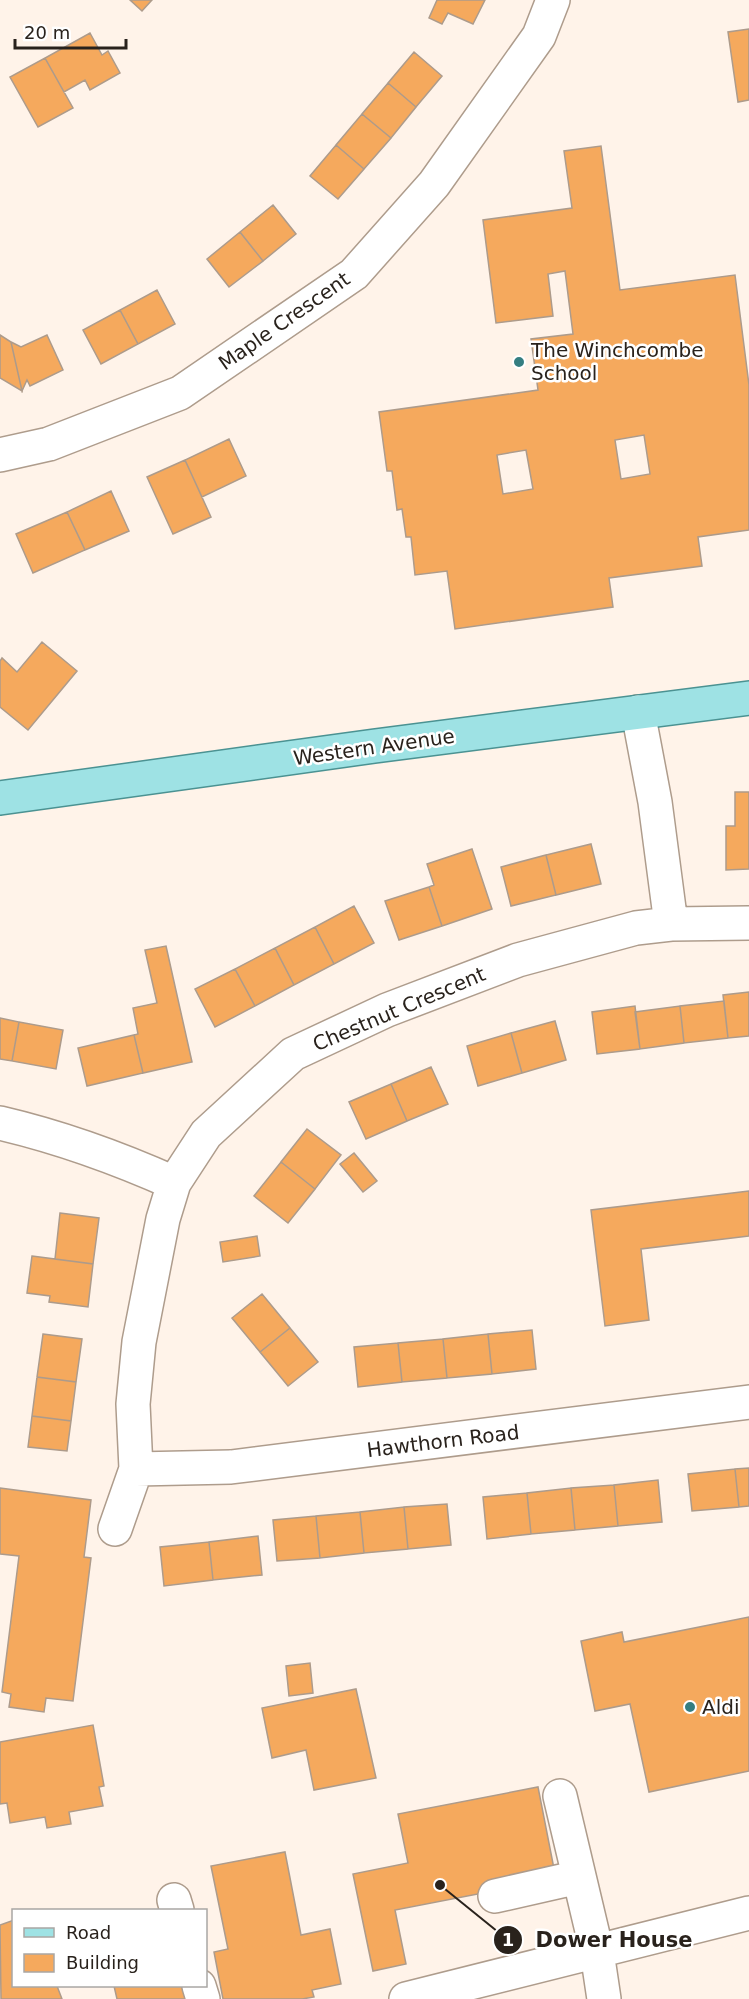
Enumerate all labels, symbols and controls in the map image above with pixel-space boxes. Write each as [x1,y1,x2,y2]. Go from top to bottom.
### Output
scale bar [15,12,126,50]
text: 20 m [24,22,70,43]
street label: Maple Crescent [214,267,354,375]
place label: The Winchcombe School [530,338,704,385]
marker: The Winchcombe School [512,355,526,369]
street label: Western Avenue [292,724,456,770]
street label: Chestnut Crescent [309,962,489,1056]
street label: Hawthorn Road [365,1420,521,1462]
place label: Aldi [702,1695,740,1719]
marker: Aldi [683,1700,697,1714]
legend [12,1909,207,1987]
callout: Dower House [493,1920,704,1959]
text: Road [66,1922,111,1943]
text: Dower House [536,1928,692,1952]
text: 1 [502,1929,514,1950]
text: Building [66,1952,139,1973]

